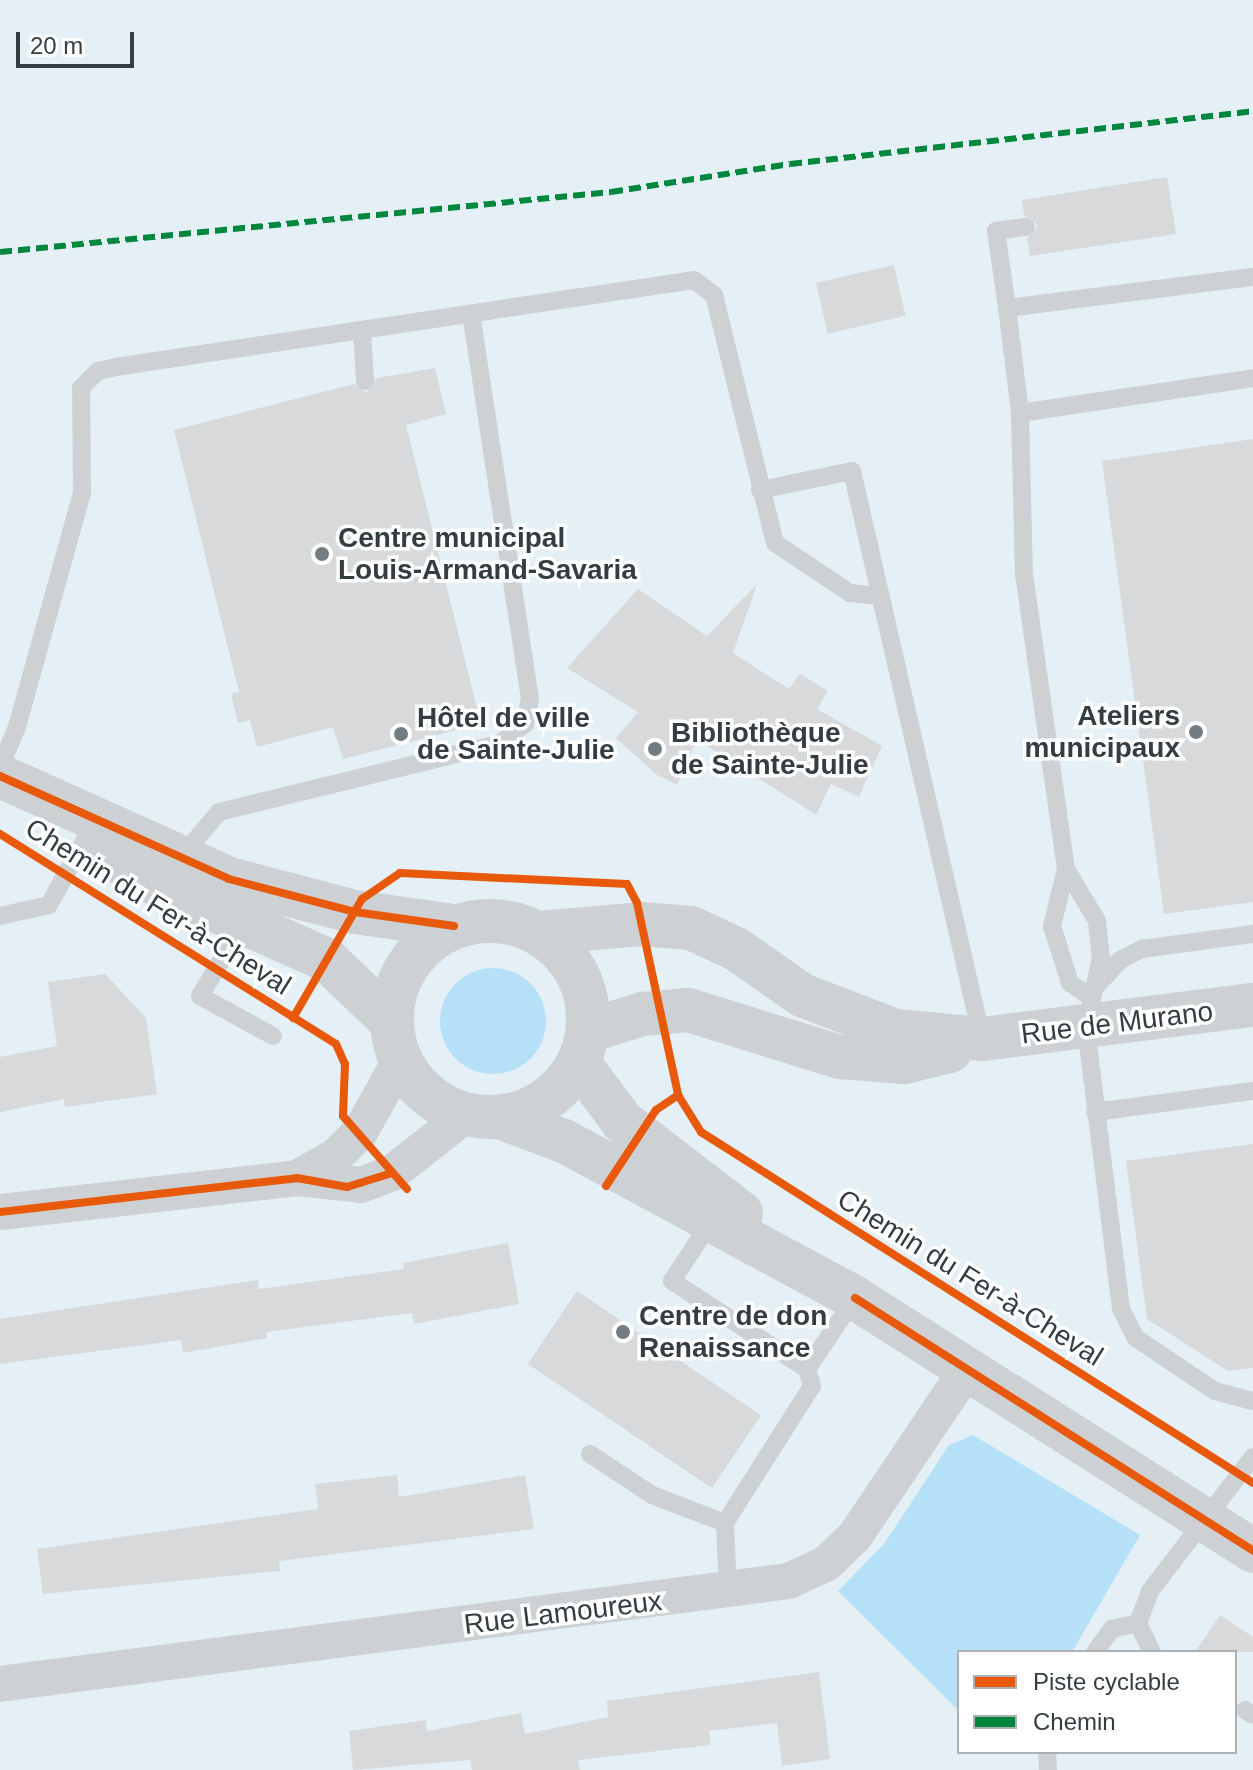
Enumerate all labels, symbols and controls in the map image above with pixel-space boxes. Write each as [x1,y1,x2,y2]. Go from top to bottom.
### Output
scale bar [20,16,138,66]
text: 20 m [30,32,83,59]
place label: Centre municipal Louis-Armand-Savaria [338,521,637,587]
marker: Centre municipal Louis-Armand-Savaria [313,545,331,563]
place label: Ateliers municipaux [1024,699,1180,765]
place label: Hôtel de ville de Sainte-Julie [417,701,615,767]
place label: Bibliothèque de Sainte-Julie [671,716,869,782]
marker: Ateliers municipaux [1187,723,1205,741]
marker: Hôtel de ville de Sainte-Julie [392,725,410,743]
marker: Bibliothèque de Sainte-Julie [646,740,664,758]
street label: Chemin du Fer-à-Cheval [19,812,297,1002]
street label: Rue de Murano [1019,995,1215,1051]
street label: Chemin du Fer-à-Cheval [831,1183,1109,1373]
place label: Centre de don Renaissance [639,1299,827,1365]
marker: Centre de don Renaissance [614,1323,632,1341]
street label: Rue Lamoureux [462,1584,664,1642]
legend [957,1650,1237,1754]
text: Piste cyclable [1033,1668,1180,1695]
text: Chemin [1033,1708,1116,1735]

